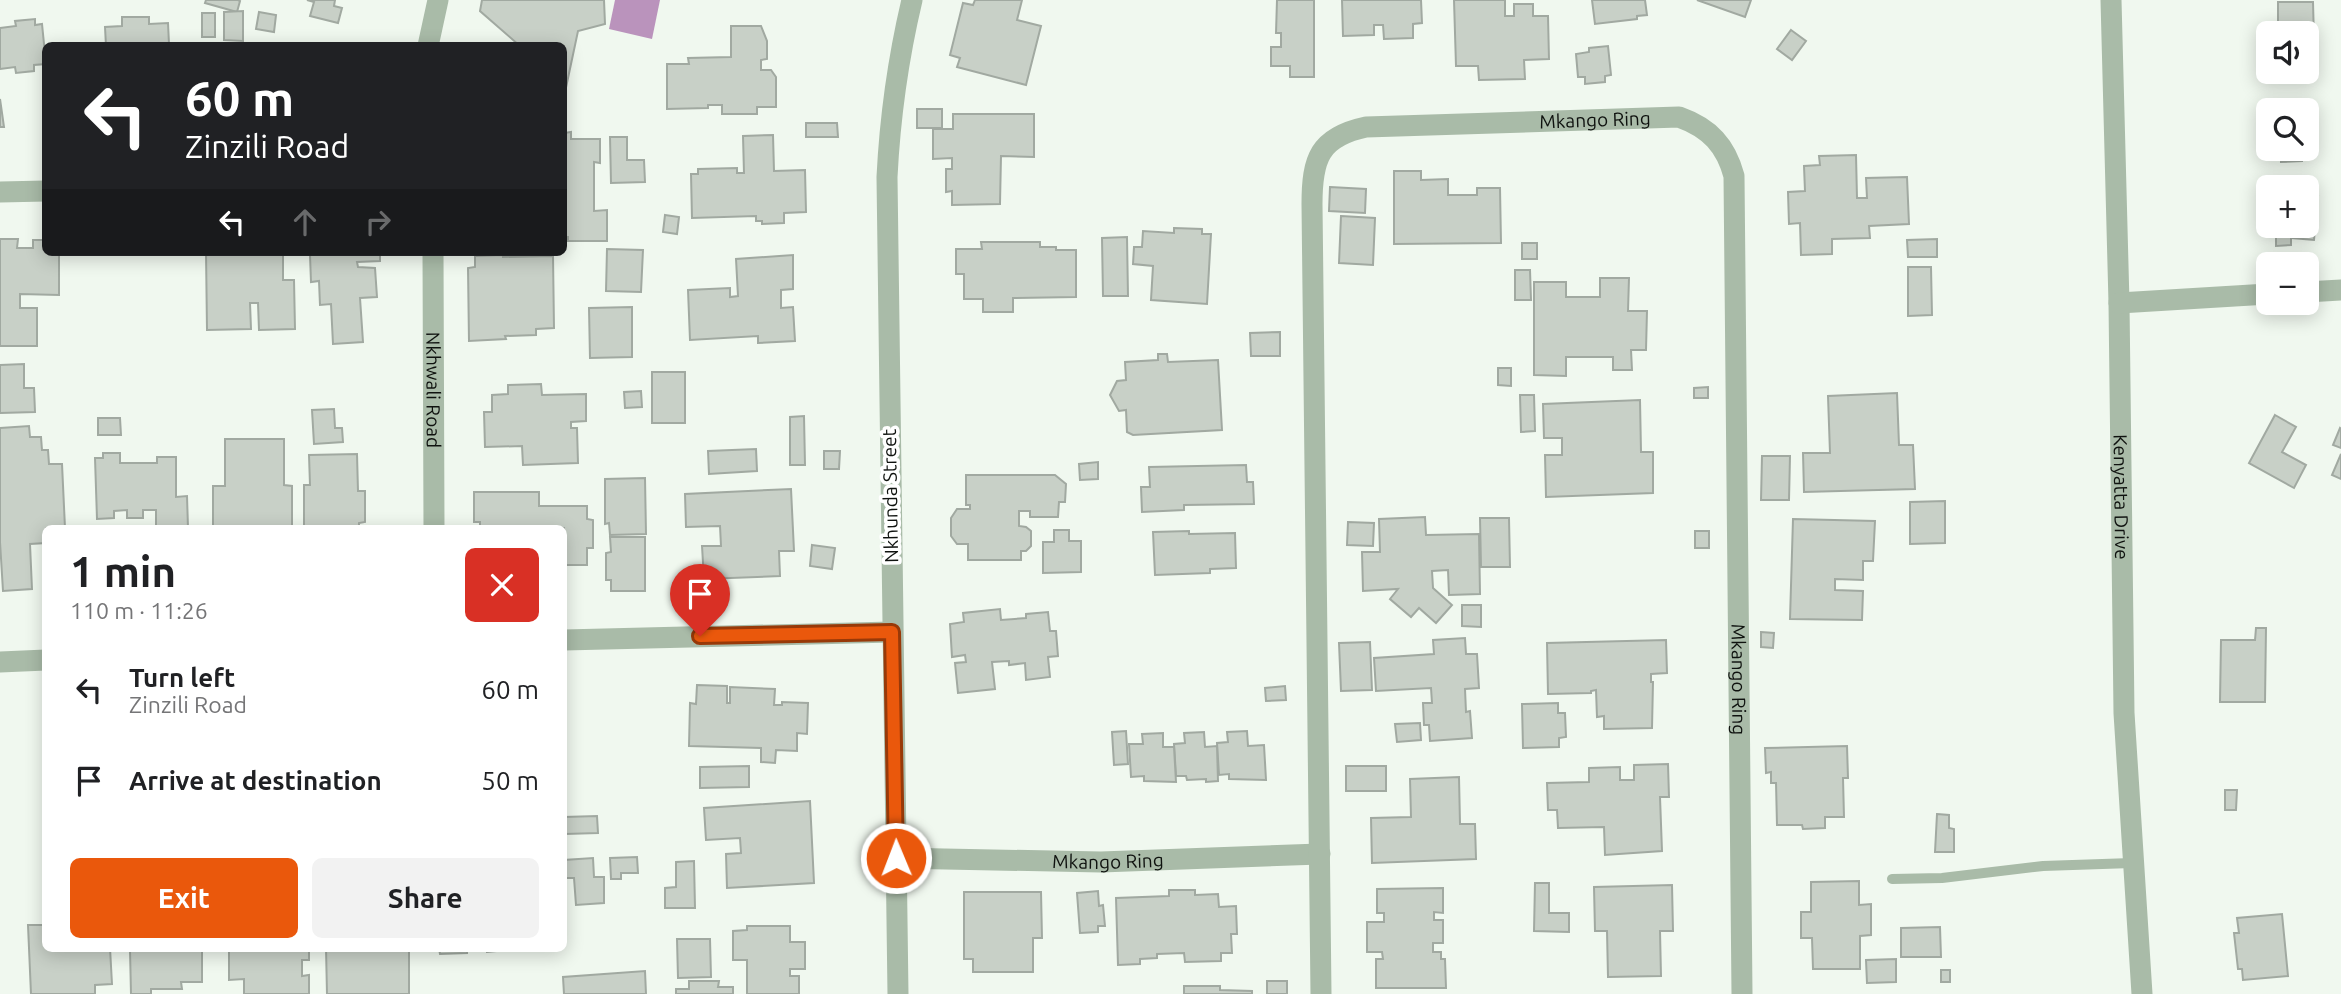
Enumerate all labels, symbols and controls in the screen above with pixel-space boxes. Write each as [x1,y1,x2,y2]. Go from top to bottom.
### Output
map controls [2256,21,2319,315]
button: sound [2256,21,2319,84]
icon: left [70,70,161,161]
text: 60 m [185,70,294,125]
button: search [2256,98,2319,161]
street label: Mkango Ring [1539,107,1651,132]
text: Zinzili Road [185,128,349,164]
button: + [2256,175,2319,238]
icon: left [213,203,251,241]
icon: ahead [286,203,324,241]
icon: right [359,203,397,241]
button: − [2256,252,2319,315]
street label: Nkhwali Road [422,332,445,448]
street label: Nkhunda Street [878,428,902,563]
street label: Kenyatta Drive [2110,434,2133,560]
text: 1 min [70,548,176,595]
button: close [465,548,539,622]
pin [670,564,730,636]
icon: arrive [681,575,719,613]
text: 110 m · 11:26 [70,598,208,623]
street label: Mkango Ring [1727,624,1750,735]
text: Turn left [129,663,235,692]
icon: left [70,671,108,709]
text: 60 m [481,675,539,704]
text: Zinzili Road [129,692,247,717]
icon: arrive [70,762,108,800]
text: Arrive at destination [129,766,382,795]
text: 50 m [481,766,539,795]
position arrow [859,821,933,895]
street label: Mkango Ring [1052,849,1164,873]
button: Exit [70,858,298,938]
button: Share [312,858,539,938]

